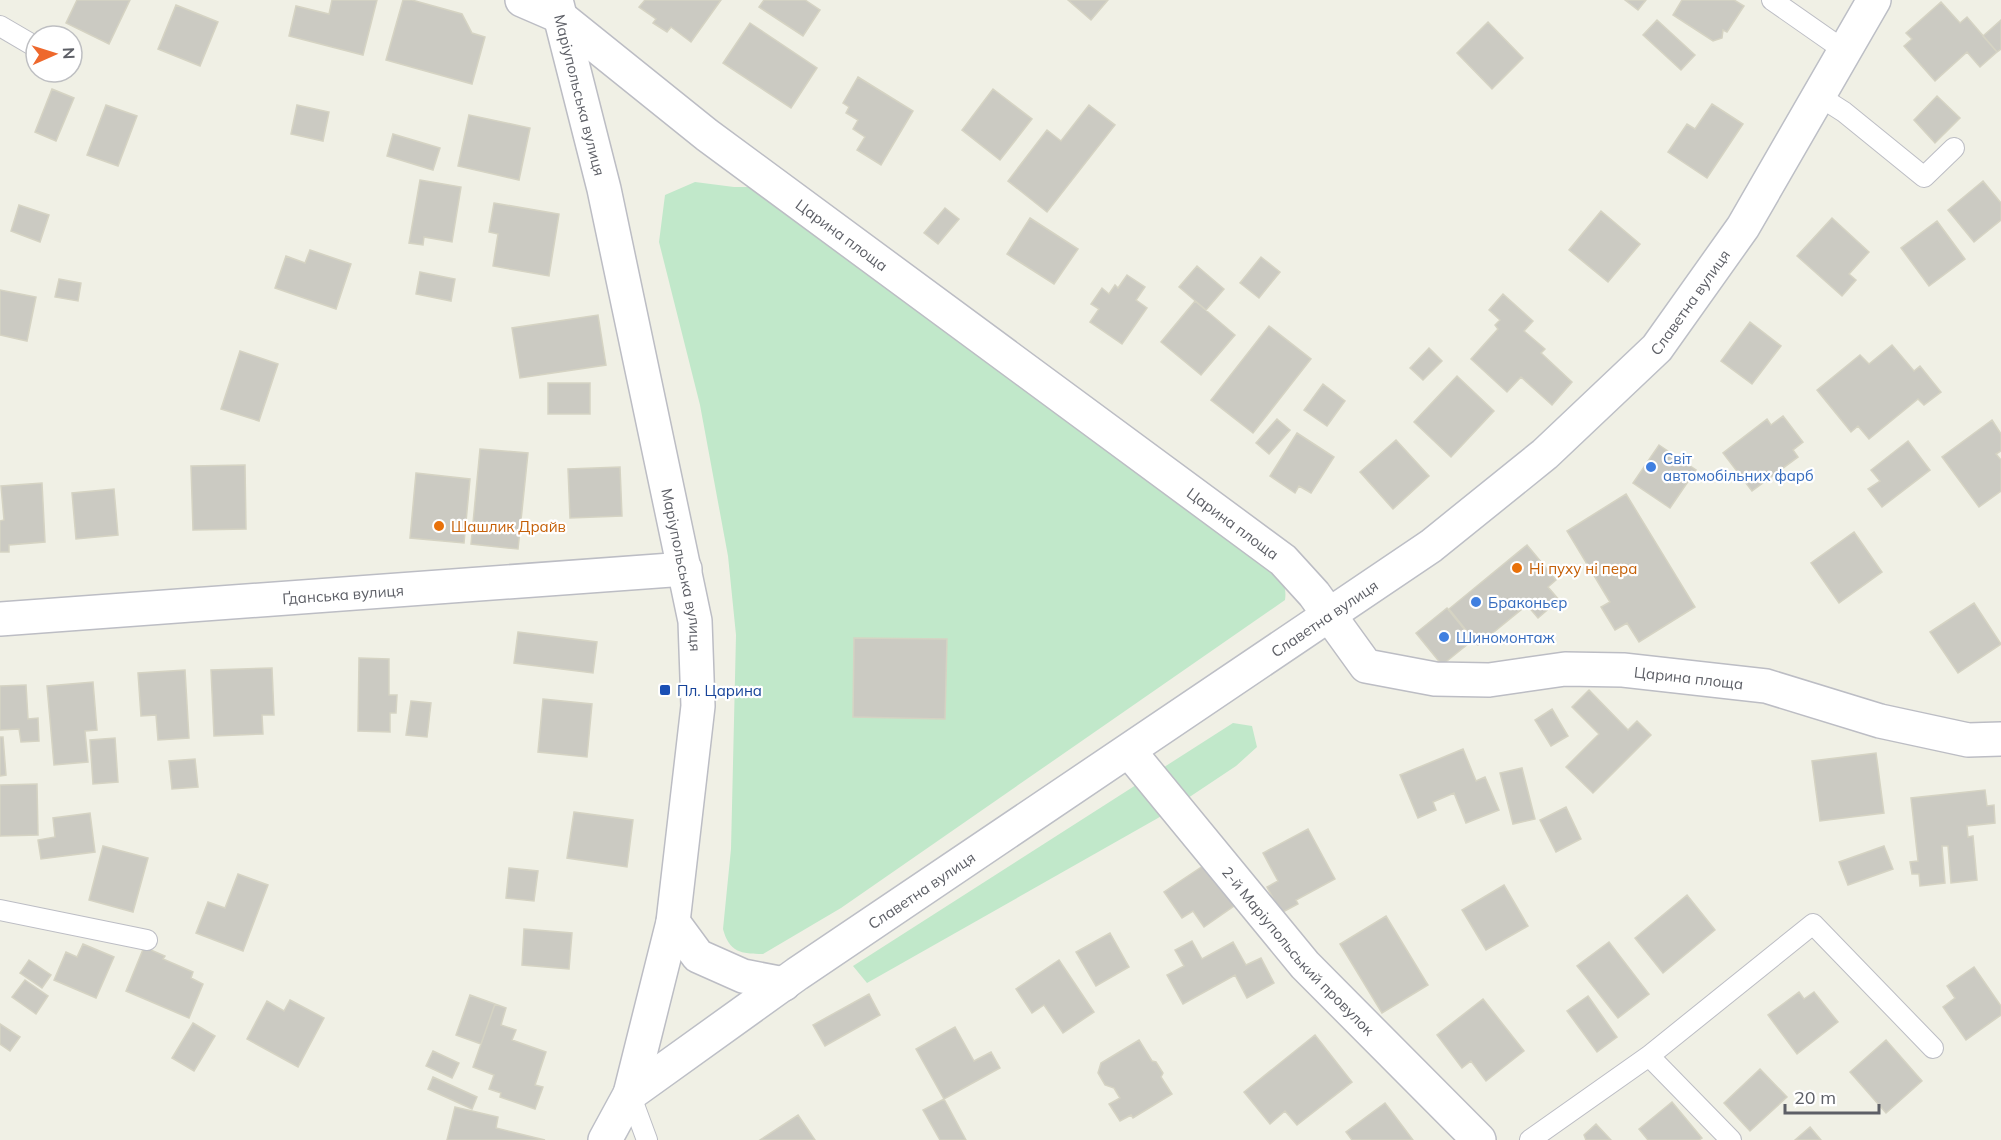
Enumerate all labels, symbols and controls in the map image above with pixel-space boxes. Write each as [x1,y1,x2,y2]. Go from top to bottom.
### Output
street label: Маріупольська вулиця [551,12,610,178]
north arrow [24,24,84,84]
text: N [59,47,79,60]
street label: Царина площа [792,194,892,275]
street label: Славетна вулиця [1646,246,1734,359]
place label: Світ автомобільних фарб [1663,449,1814,485]
marker: Світ автомобільних фарб [1644,460,1658,474]
street label: Царина площа [1183,483,1283,563]
street label: Маріупольська вулиця [658,487,706,652]
place label: Шашлик Драйв [451,517,566,536]
marker: Шашлик Драйв [432,519,446,533]
place label: Ні пуху ні пера [1529,559,1637,578]
marker: Ні пуху ні пера [1510,561,1524,575]
street label: Славетна вулиця [1267,575,1381,661]
street label: Ґданська вулиця [282,580,404,608]
place label: Браконьєр [1488,593,1568,612]
marker: Браконьєр [1469,595,1483,609]
place label: Шиномонтаж [1456,628,1556,647]
marker: Шиномонтаж [1437,630,1451,644]
street label: Царина площа [1633,662,1744,693]
place label: Пл. Царина [677,681,762,700]
marker: Пл. Царина [658,683,672,697]
street label: Славетна вулиця [864,847,978,933]
street label: 2-й Маріупольський провулок [1218,862,1379,1040]
scale bar [1785,1077,1880,1115]
text: 20 m [1794,1086,1836,1109]

